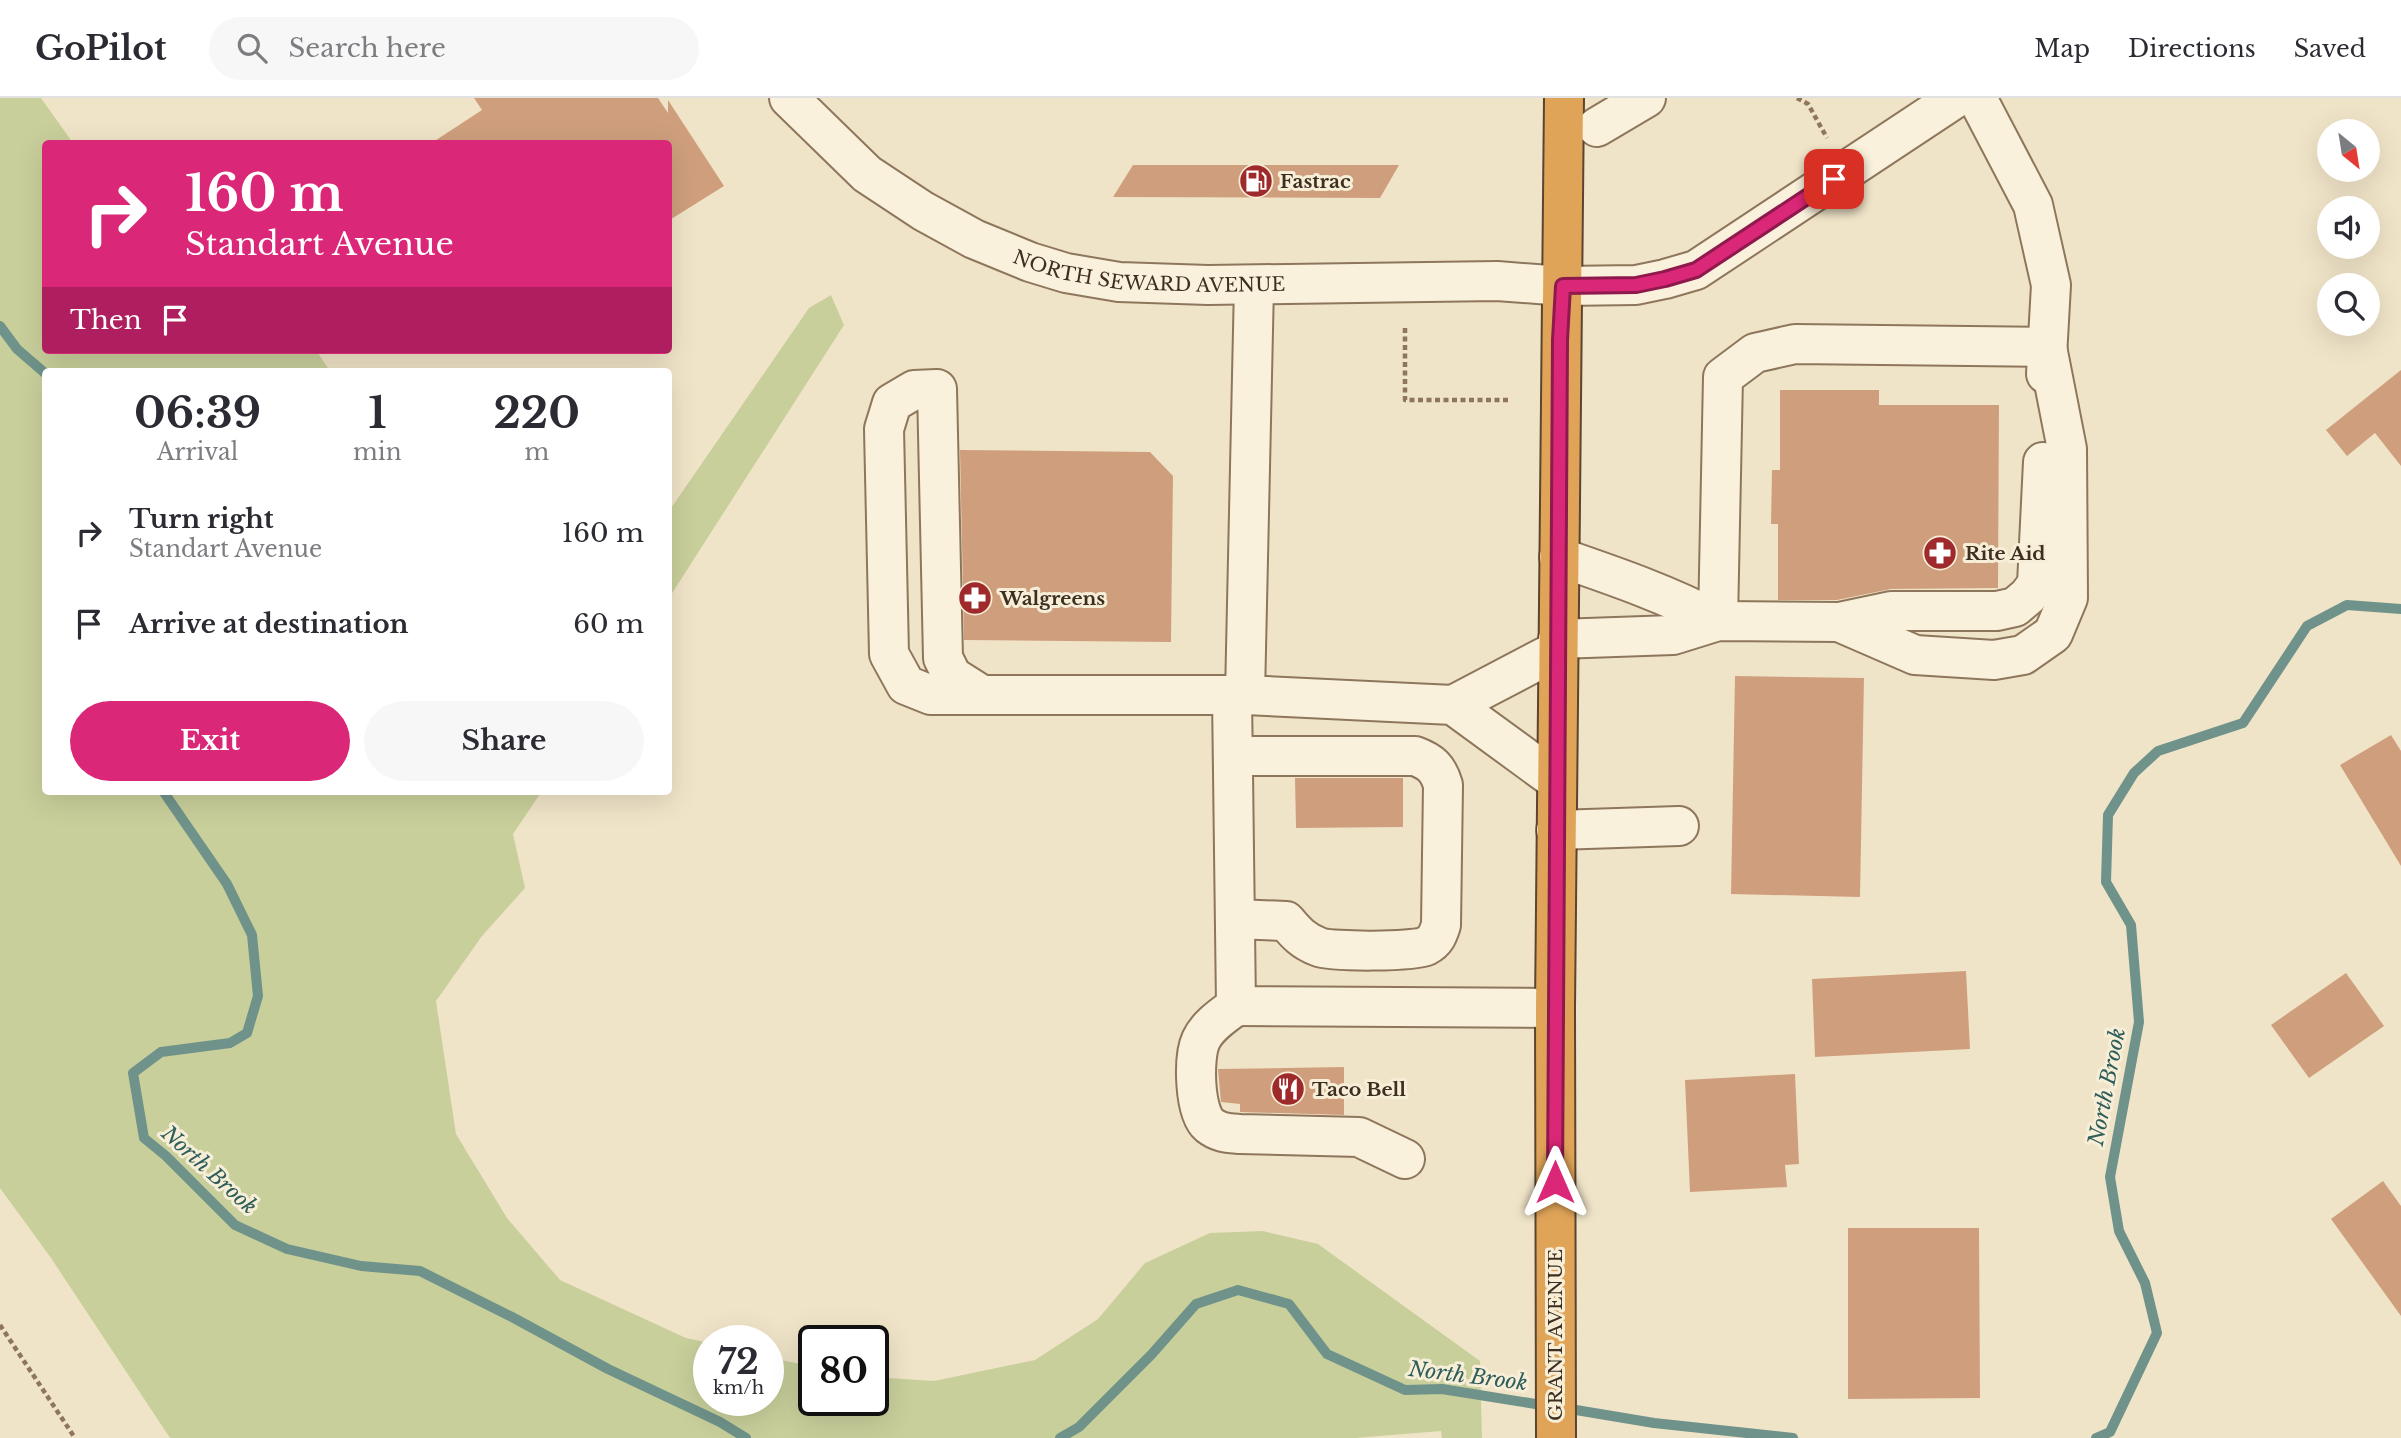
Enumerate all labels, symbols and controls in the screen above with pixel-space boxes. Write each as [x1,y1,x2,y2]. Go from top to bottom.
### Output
search box [209,17,699,80]
text: GoPilot [35,28,167,69]
icon: search [233,29,271,67]
text: Search here [289,32,446,64]
text: Map [2034,34,2090,63]
text: Directions [2128,34,2256,63]
text: Saved [2294,34,2366,63]
north arrow [2317,119,2380,182]
map controls [2317,119,2380,336]
pin [1804,149,1864,209]
icon: arrive [1815,160,1853,198]
fuel station icon: Fastrac [1237,162,1275,200]
text: 160 m [185,163,344,224]
icon: right [70,168,161,259]
place label: Fastrac [1280,170,1351,193]
button: sound [2317,196,2380,259]
text: Standart Avenue [185,224,454,264]
street label: NORTH SEWARD AVENUE [1010,245,1285,297]
button: search [2317,273,2380,336]
icon: arrive [156,301,194,339]
text: Then [70,304,142,336]
text: 06:39 [134,387,261,439]
text: 1 [368,387,386,439]
text: 220 [494,387,580,439]
text: Arrival [157,438,238,466]
text: min [353,438,401,466]
text: m [524,438,549,466]
text: Turn right [129,503,274,535]
icon: right [70,514,108,552]
text: 160 m [562,517,644,549]
pharmacy icon: Rite Aid [1921,534,1959,572]
text: Standart Avenue [129,535,322,563]
place label: Rite Aid [1965,542,2045,565]
pharmacy icon: Walgreens [956,579,994,617]
place label: Walgreens [999,587,1105,610]
icon: arrive [70,605,108,643]
text: Arrive at destination [129,608,409,640]
text: 60 m [573,608,644,640]
button: Exit [70,701,350,781]
button: Share [364,701,644,781]
water label: North Brook [2083,1026,2131,1149]
restaurant icon: Taco Bell [1269,1070,1307,1108]
place label: Taco Bell [1312,1078,1406,1101]
water label: North Brook [155,1120,262,1220]
position arrow [1518,1145,1592,1219]
street label: GRANT AVENUE [1544,1249,1567,1421]
speed limit sign: 80 [798,1325,889,1416]
text: 72 [718,1340,759,1383]
water label: North Brook [1406,1356,1529,1396]
text: km/h [713,1377,764,1399]

